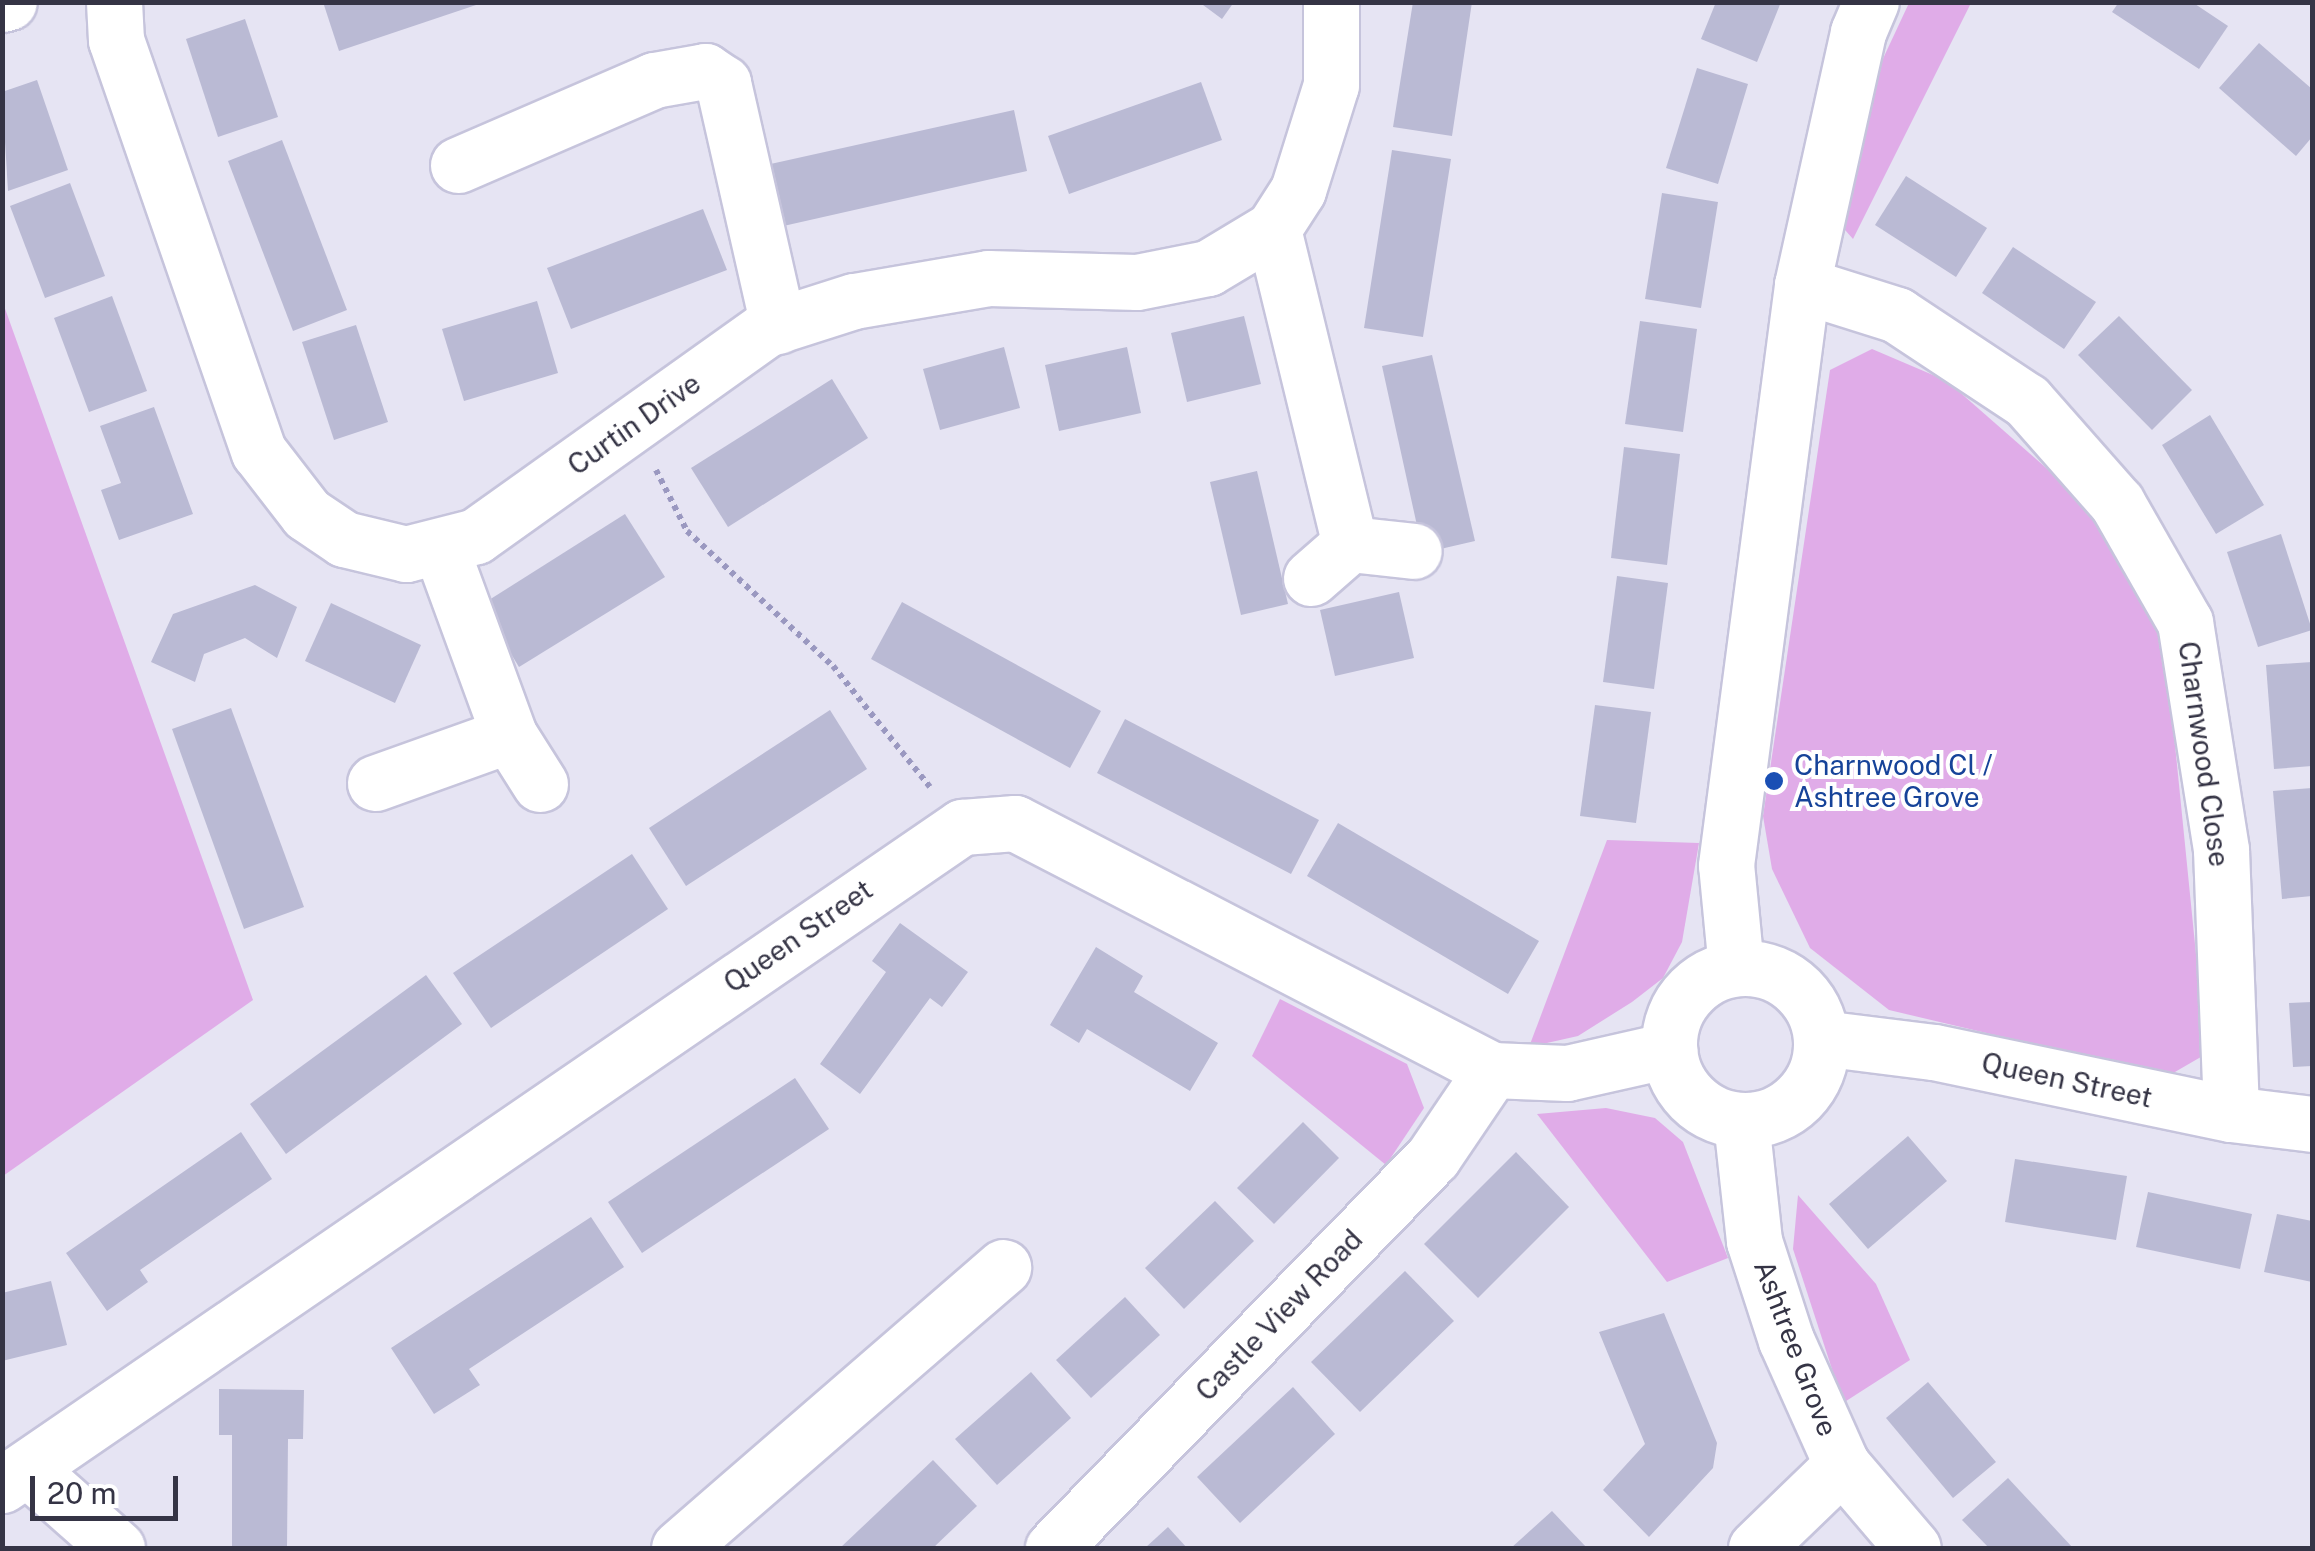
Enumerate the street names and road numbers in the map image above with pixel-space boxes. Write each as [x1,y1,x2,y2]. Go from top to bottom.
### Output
street label: Curtin Drive [561,366,707,482]
street label: Charnwood Close [2172,639,2236,869]
street label: Queen Street [717,872,879,1000]
street label: Queen Street [1979,1046,2155,1114]
street label: Castle View Road [1188,1222,1370,1408]
street label: Ashtree Grove [1747,1255,1845,1441]

